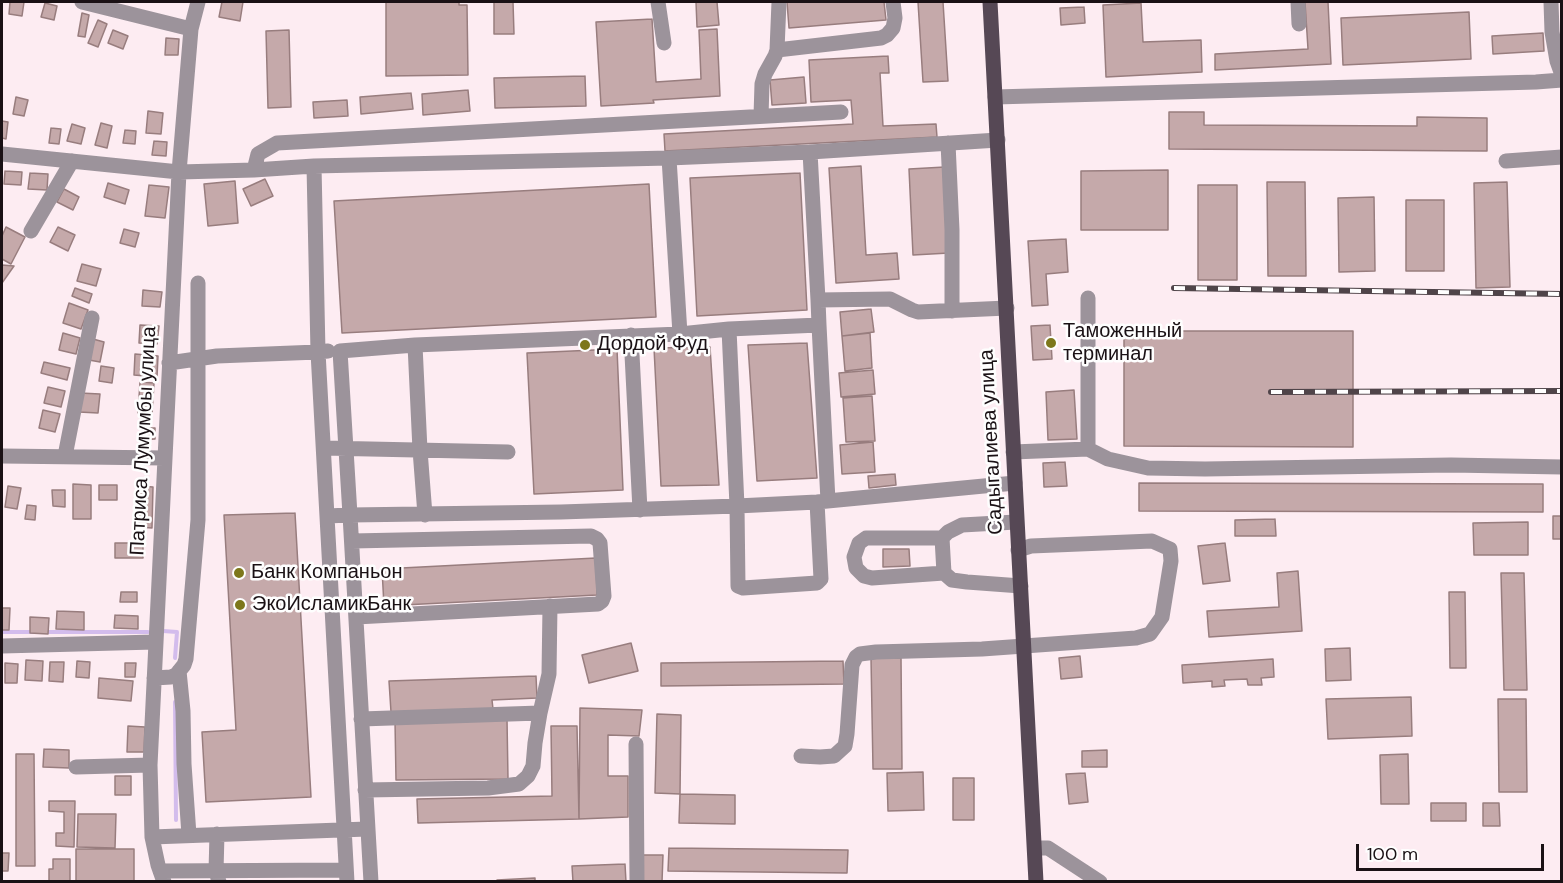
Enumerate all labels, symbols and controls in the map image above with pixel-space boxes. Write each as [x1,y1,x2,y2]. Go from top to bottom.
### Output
place label: Таможенный терминал [1063,320,1182,367]
street label: Патриса Лумумбы улица [126,326,162,556]
place label: Дордой Фуд [597,333,708,357]
marker: Таможенный терминал [1044,336,1058,350]
marker: Дордой Фуд [578,338,592,352]
street label: Садыгалиева улица [975,349,1009,535]
place label: Банк Компаньон [251,561,402,585]
marker: Банк Компаньон [232,566,246,580]
place label: ЭкоИсламикБанк [252,593,411,617]
marker: ЭкоИсламикБанк [233,598,247,612]
scale bar [1359,832,1546,870]
text: 100 m [1367,842,1418,866]

